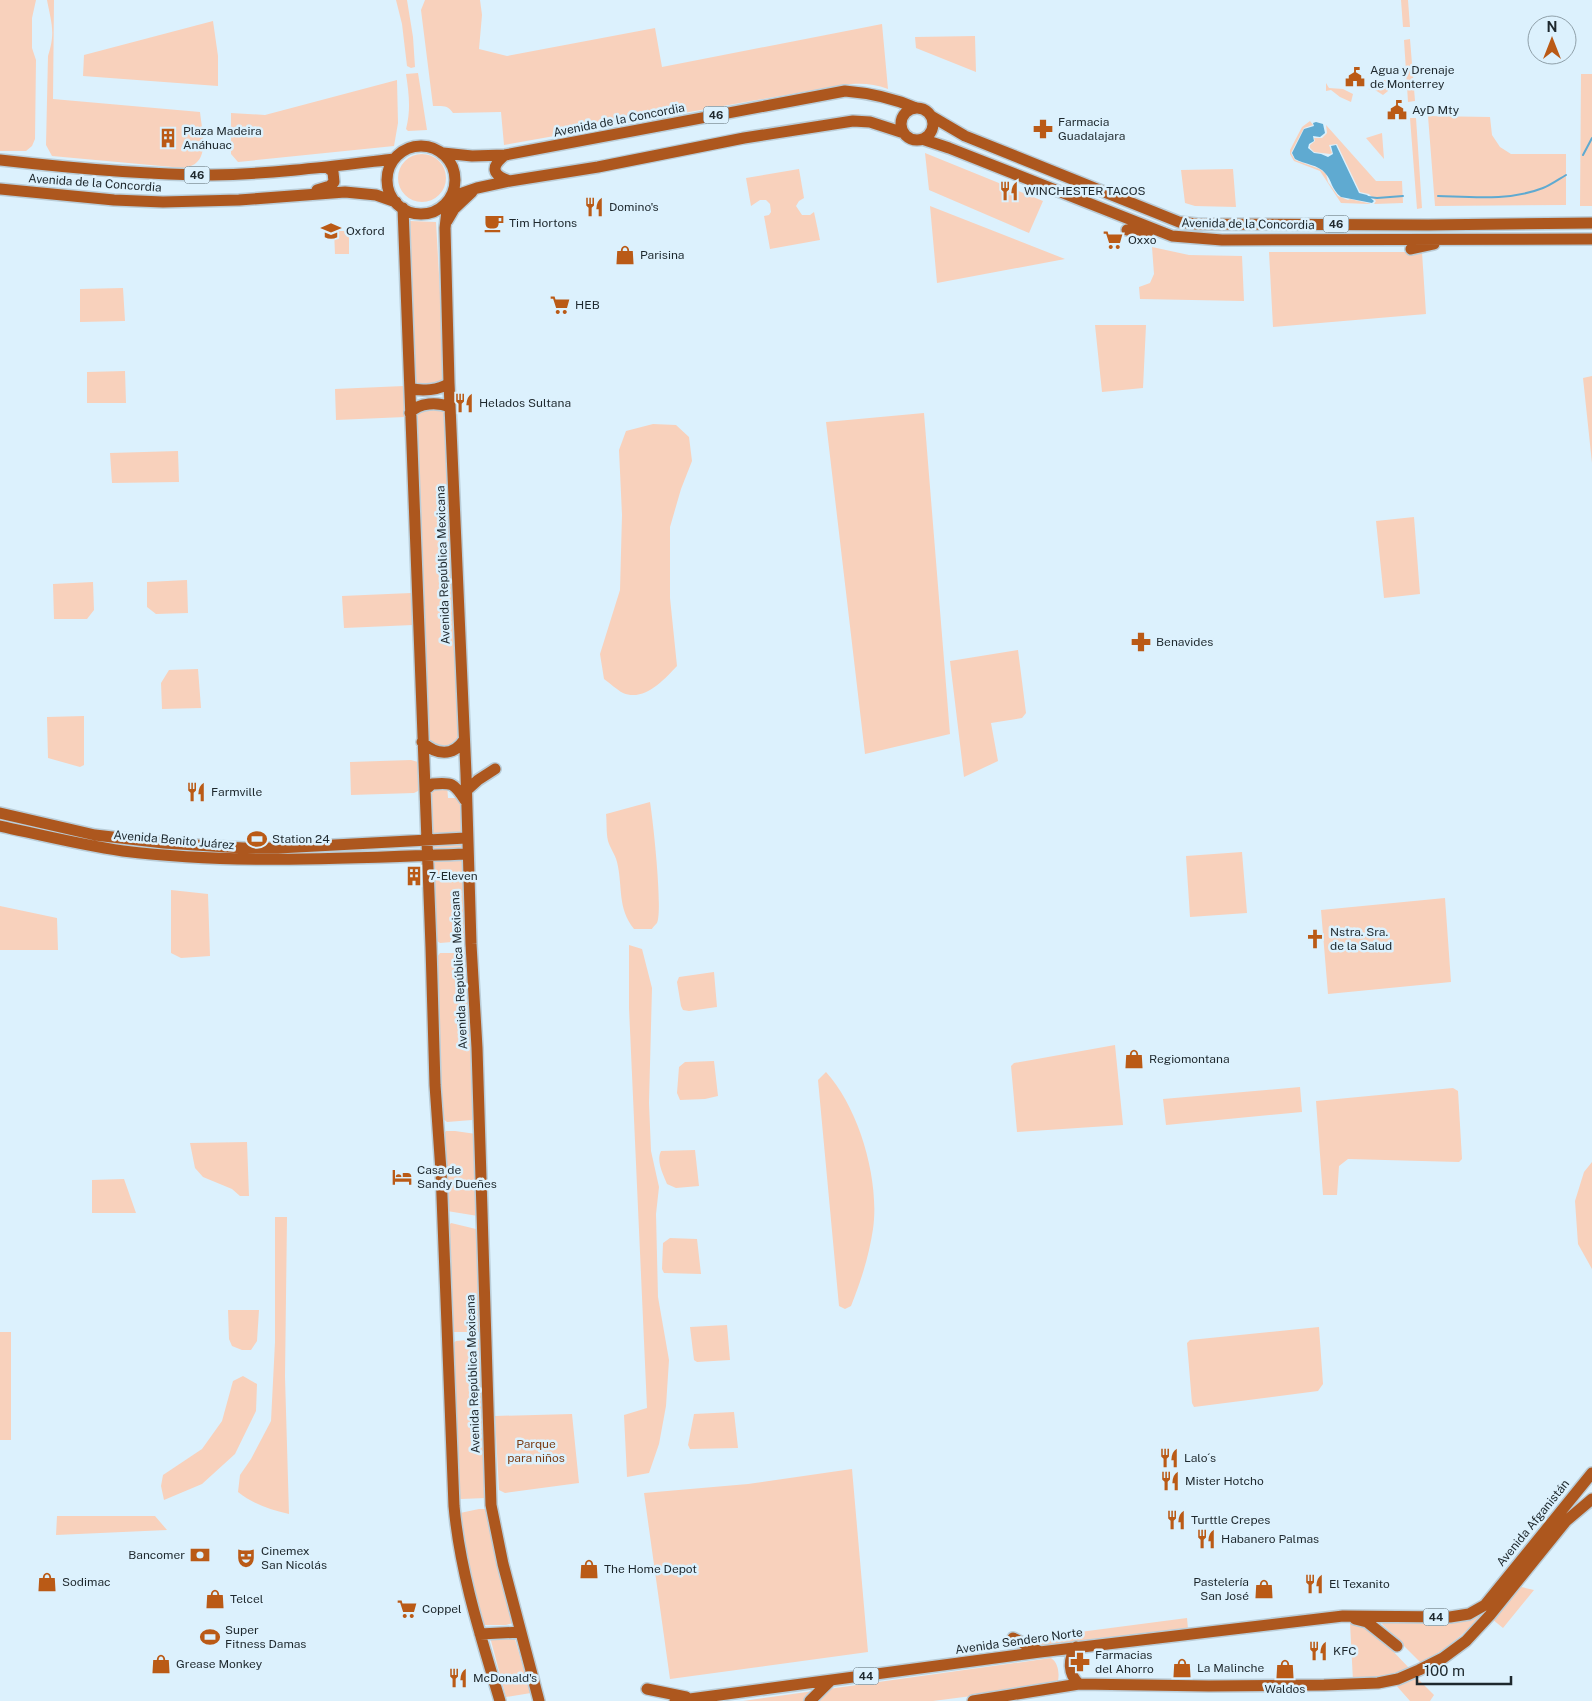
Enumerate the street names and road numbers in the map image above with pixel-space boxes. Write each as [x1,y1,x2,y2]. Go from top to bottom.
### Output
street label: Avenida de la Concordia [552,100,686,140]
road number: 46 [704,106,728,124]
road number: 46 [184,166,210,184]
street label: Avenida de la Concordia [28,171,162,195]
road number: 46 [1324,215,1348,232]
street label: Avenida de la Concordia [1181,216,1315,232]
street label: Avenida República Mexicana [433,485,453,645]
street label: Avenida Benito Juárez [113,828,235,852]
street label: Avenida República Mexicana [448,890,470,1050]
street label: Avenida República Mexicana [463,1294,483,1454]
street label: Avenida Afganistán [1494,1477,1572,1569]
road number: 44 [1424,1608,1448,1625]
street label: Avenida Sendero Norte [954,1625,1084,1657]
road number: 44 [854,1668,878,1684]

